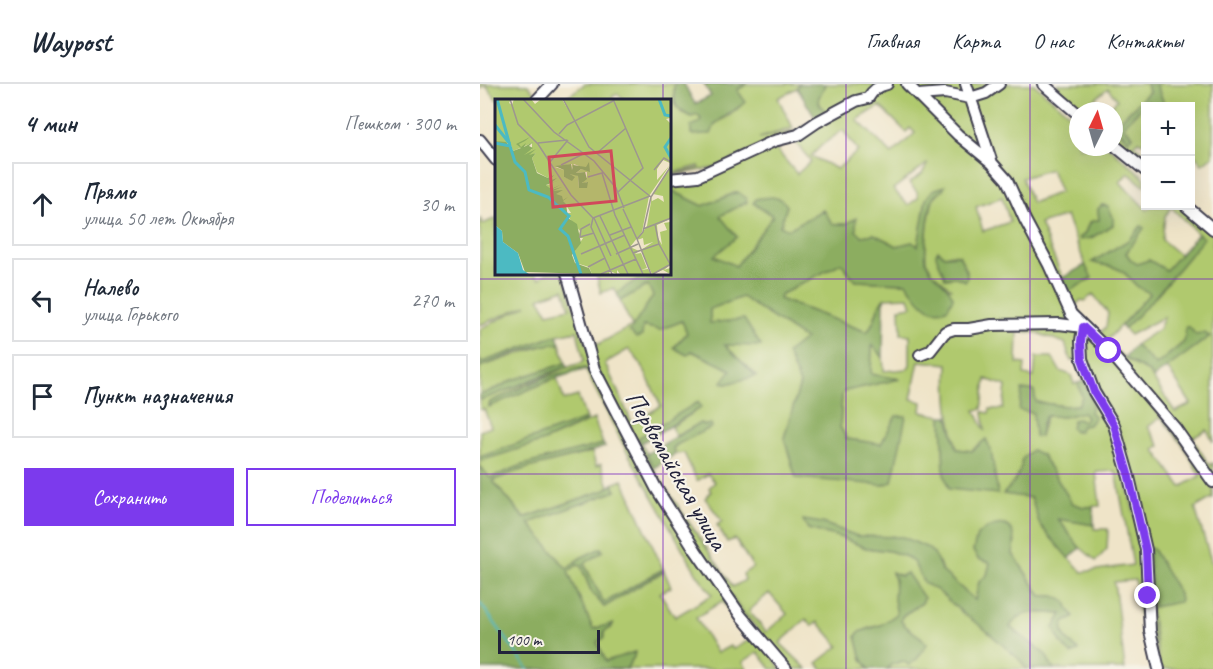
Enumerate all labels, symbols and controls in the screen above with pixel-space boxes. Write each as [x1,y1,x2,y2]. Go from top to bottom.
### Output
text: Waypost [30,24,111,59]
text: Главная [866,28,919,54]
text: Карта [952,28,1000,54]
text: О нас [1033,28,1074,54]
text: Контакты [1107,28,1183,54]
inset map [495,99,670,274]
north arrow [1069,102,1123,156]
map controls [1141,102,1195,210]
button: + [1141,102,1195,156]
text: 4 мин [24,107,77,140]
text: Пешком · 300 m [344,111,456,136]
button: − [1141,156,1195,210]
text: Прямо [83,178,135,206]
icon: ahead [26,188,59,221]
text: 30 m [420,192,454,217]
text: улица 50 лет Октября [83,206,233,231]
text: Налево [83,274,139,302]
icon: left [26,284,59,317]
text: 270 m [411,288,454,313]
text: улица Горького [83,302,178,327]
route start [1095,337,1121,363]
icon: arrive [26,380,59,413]
text: Пункт назначения [83,382,232,410]
street label: Первомайская улица [618,385,736,557]
button: Сохранить [24,468,234,526]
button: Поделиться [246,468,456,526]
route end [1134,582,1160,608]
scale bar [498,627,600,654]
text: 100 m [507,630,541,650]

